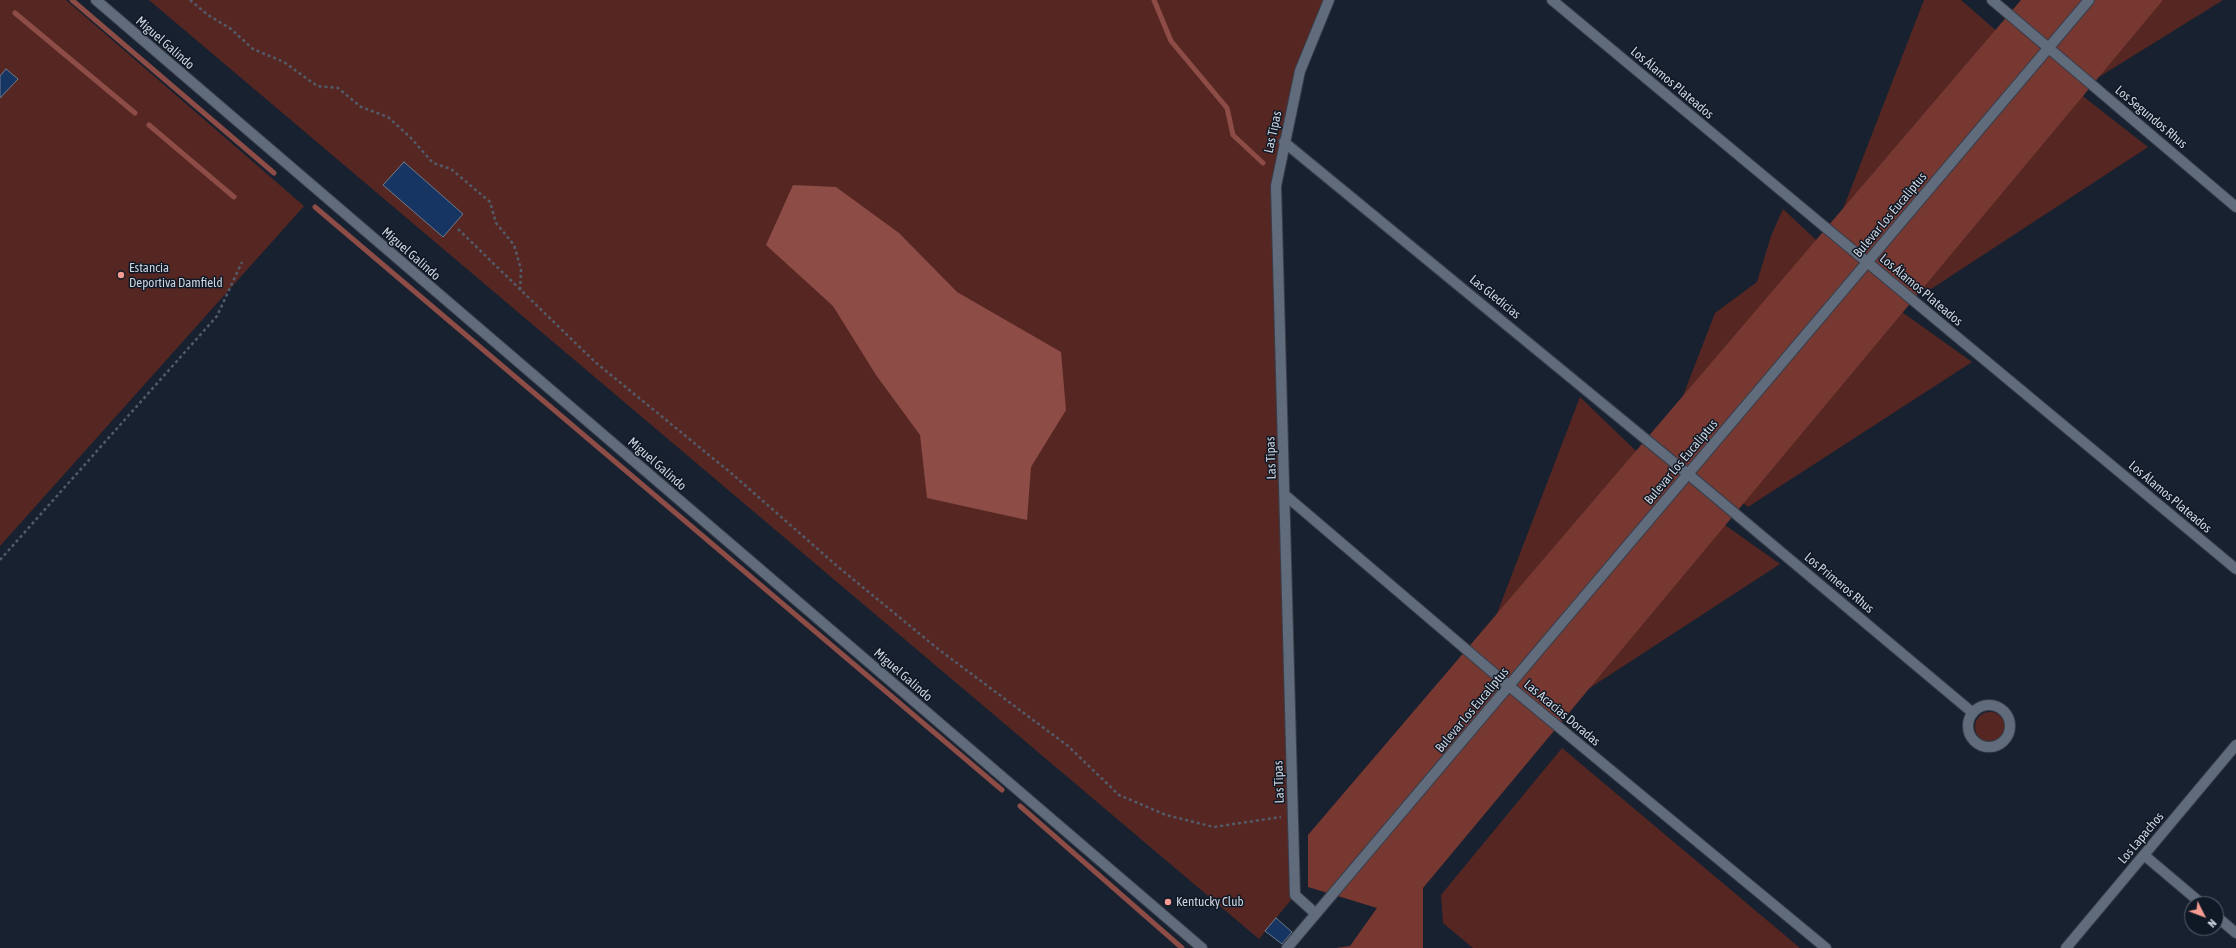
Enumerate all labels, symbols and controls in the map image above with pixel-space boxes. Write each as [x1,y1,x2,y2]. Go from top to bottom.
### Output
street label: Miguel Galindo [132,13,198,73]
street label: Los Álamos Plateados [1627,44,1717,122]
street label: Los Segundos Rhus [2112,82,2190,152]
street label: Las Tipas [1261,110,1285,154]
street label: Bulevar Los Eucaliptus [1850,169,1930,261]
street label: Miguel Galindo [378,224,444,284]
street label: Los Álamos Plateados [1876,251,1966,329]
place label: Estancia Deportiva Damfield [129,260,223,291]
marker: Estancia Deportiva Damfield [116,270,126,280]
street label: Las Gledicias [1466,272,1524,322]
street label: Bulevar Los Eucaliptus [1641,416,1721,508]
street label: Miguel Galindo [624,434,690,494]
street label: Las Tipas [1262,436,1280,480]
street label: Los Álamos Plateados [2125,458,2215,536]
street label: Los Primeros Rhus [1801,549,1877,617]
street label: Miguel Galindo [870,645,936,705]
street label: Bulevar Los Eucaliptus [1432,664,1512,756]
street label: Las Acacias Doradas [1521,677,1603,749]
street label: Las Tipas [1270,760,1288,804]
street label: Los Lapachos [2115,809,2167,867]
place label: Kentucky Club [1176,894,1244,910]
north arrow [2184,896,2224,936]
marker: Kentucky Club [1163,897,1173,907]
text: N [2206,917,2219,930]

